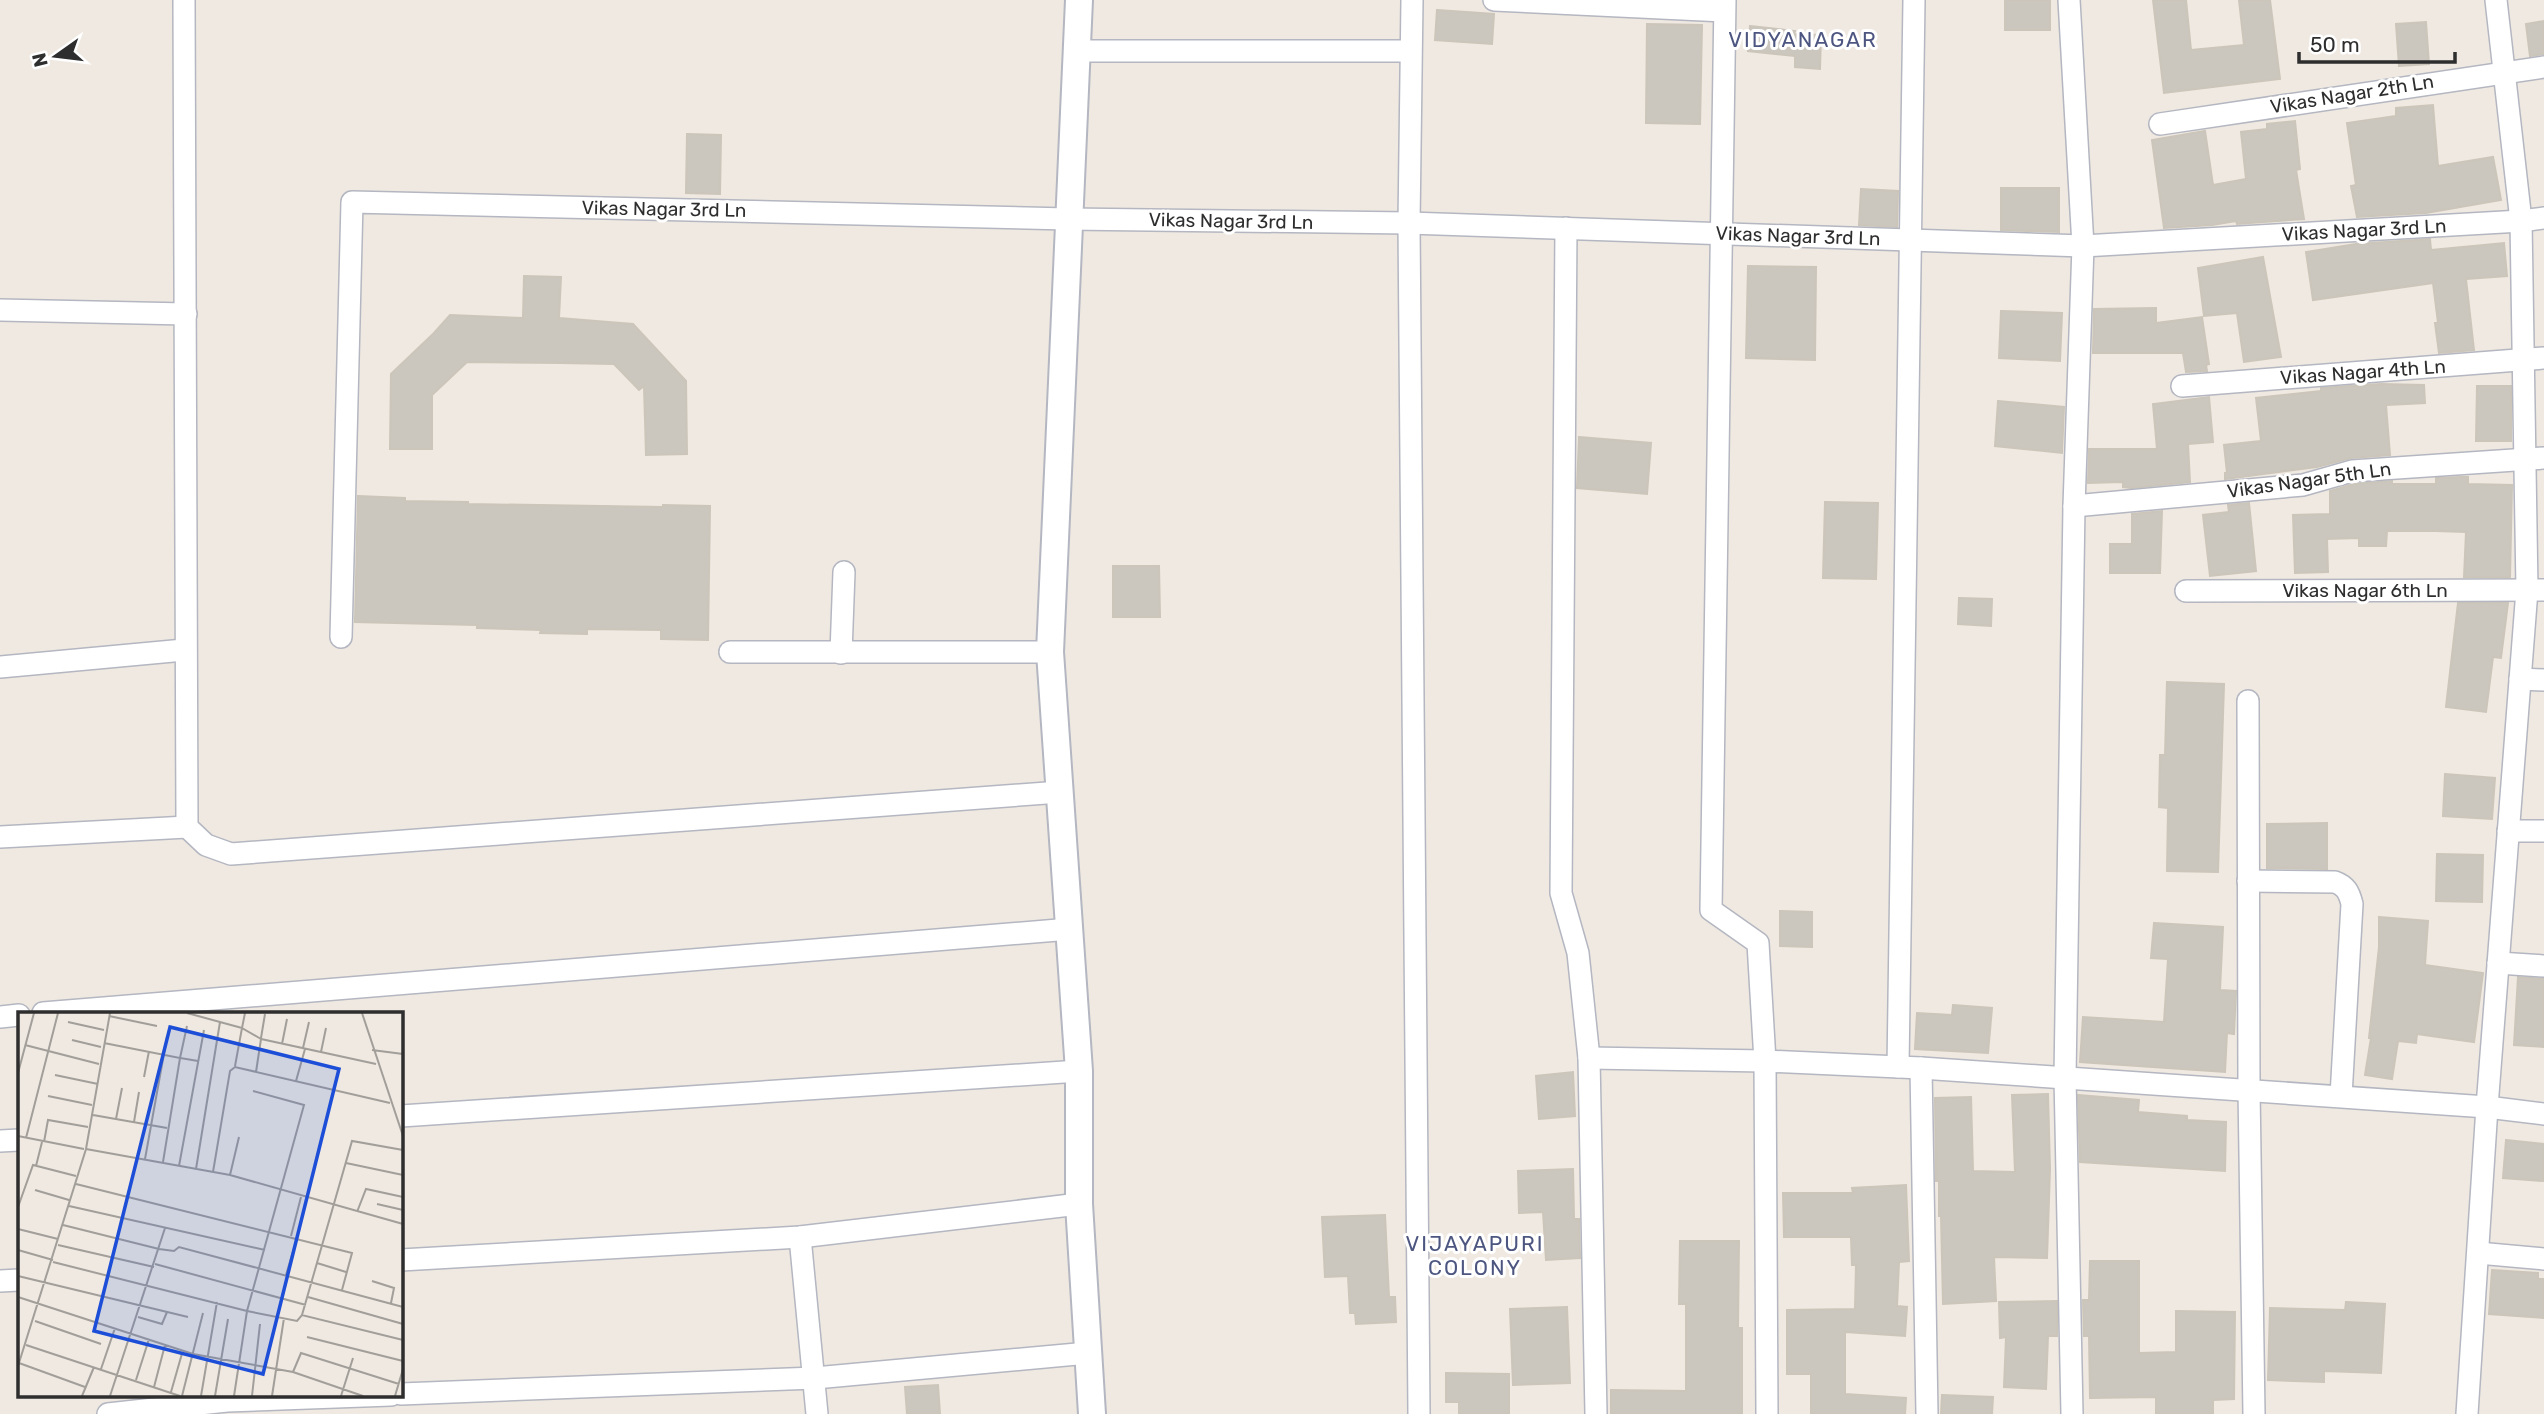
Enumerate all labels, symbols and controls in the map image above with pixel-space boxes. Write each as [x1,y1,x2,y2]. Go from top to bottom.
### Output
north arrow [21,21,91,91]
scale bar [2299,21,2455,65]
district label: VIDYANAGAR [1728,27,1878,52]
text: 50 m [2310,32,2360,57]
text: N [27,51,53,69]
street label: Vikas Nagar 2th Ln [2269,70,2435,118]
street label: Vikas Nagar 3rd Ln [581,196,747,222]
street label: Vikas Nagar 3rd Ln [1148,208,1314,234]
street label: Vikas Nagar 3rd Ln [2281,214,2447,246]
street label: Vikas Nagar 3rd Ln [1715,222,1881,250]
street label: Vikas Nagar 4th Ln [2279,355,2447,389]
street label: Vikas Nagar 5th Ln [2225,457,2393,503]
street label: Vikas Nagar 6th Ln [2282,579,2448,602]
inset map [18,1012,402,1396]
district label: VIJAYAPURI COLONY [1406,1231,1544,1280]

